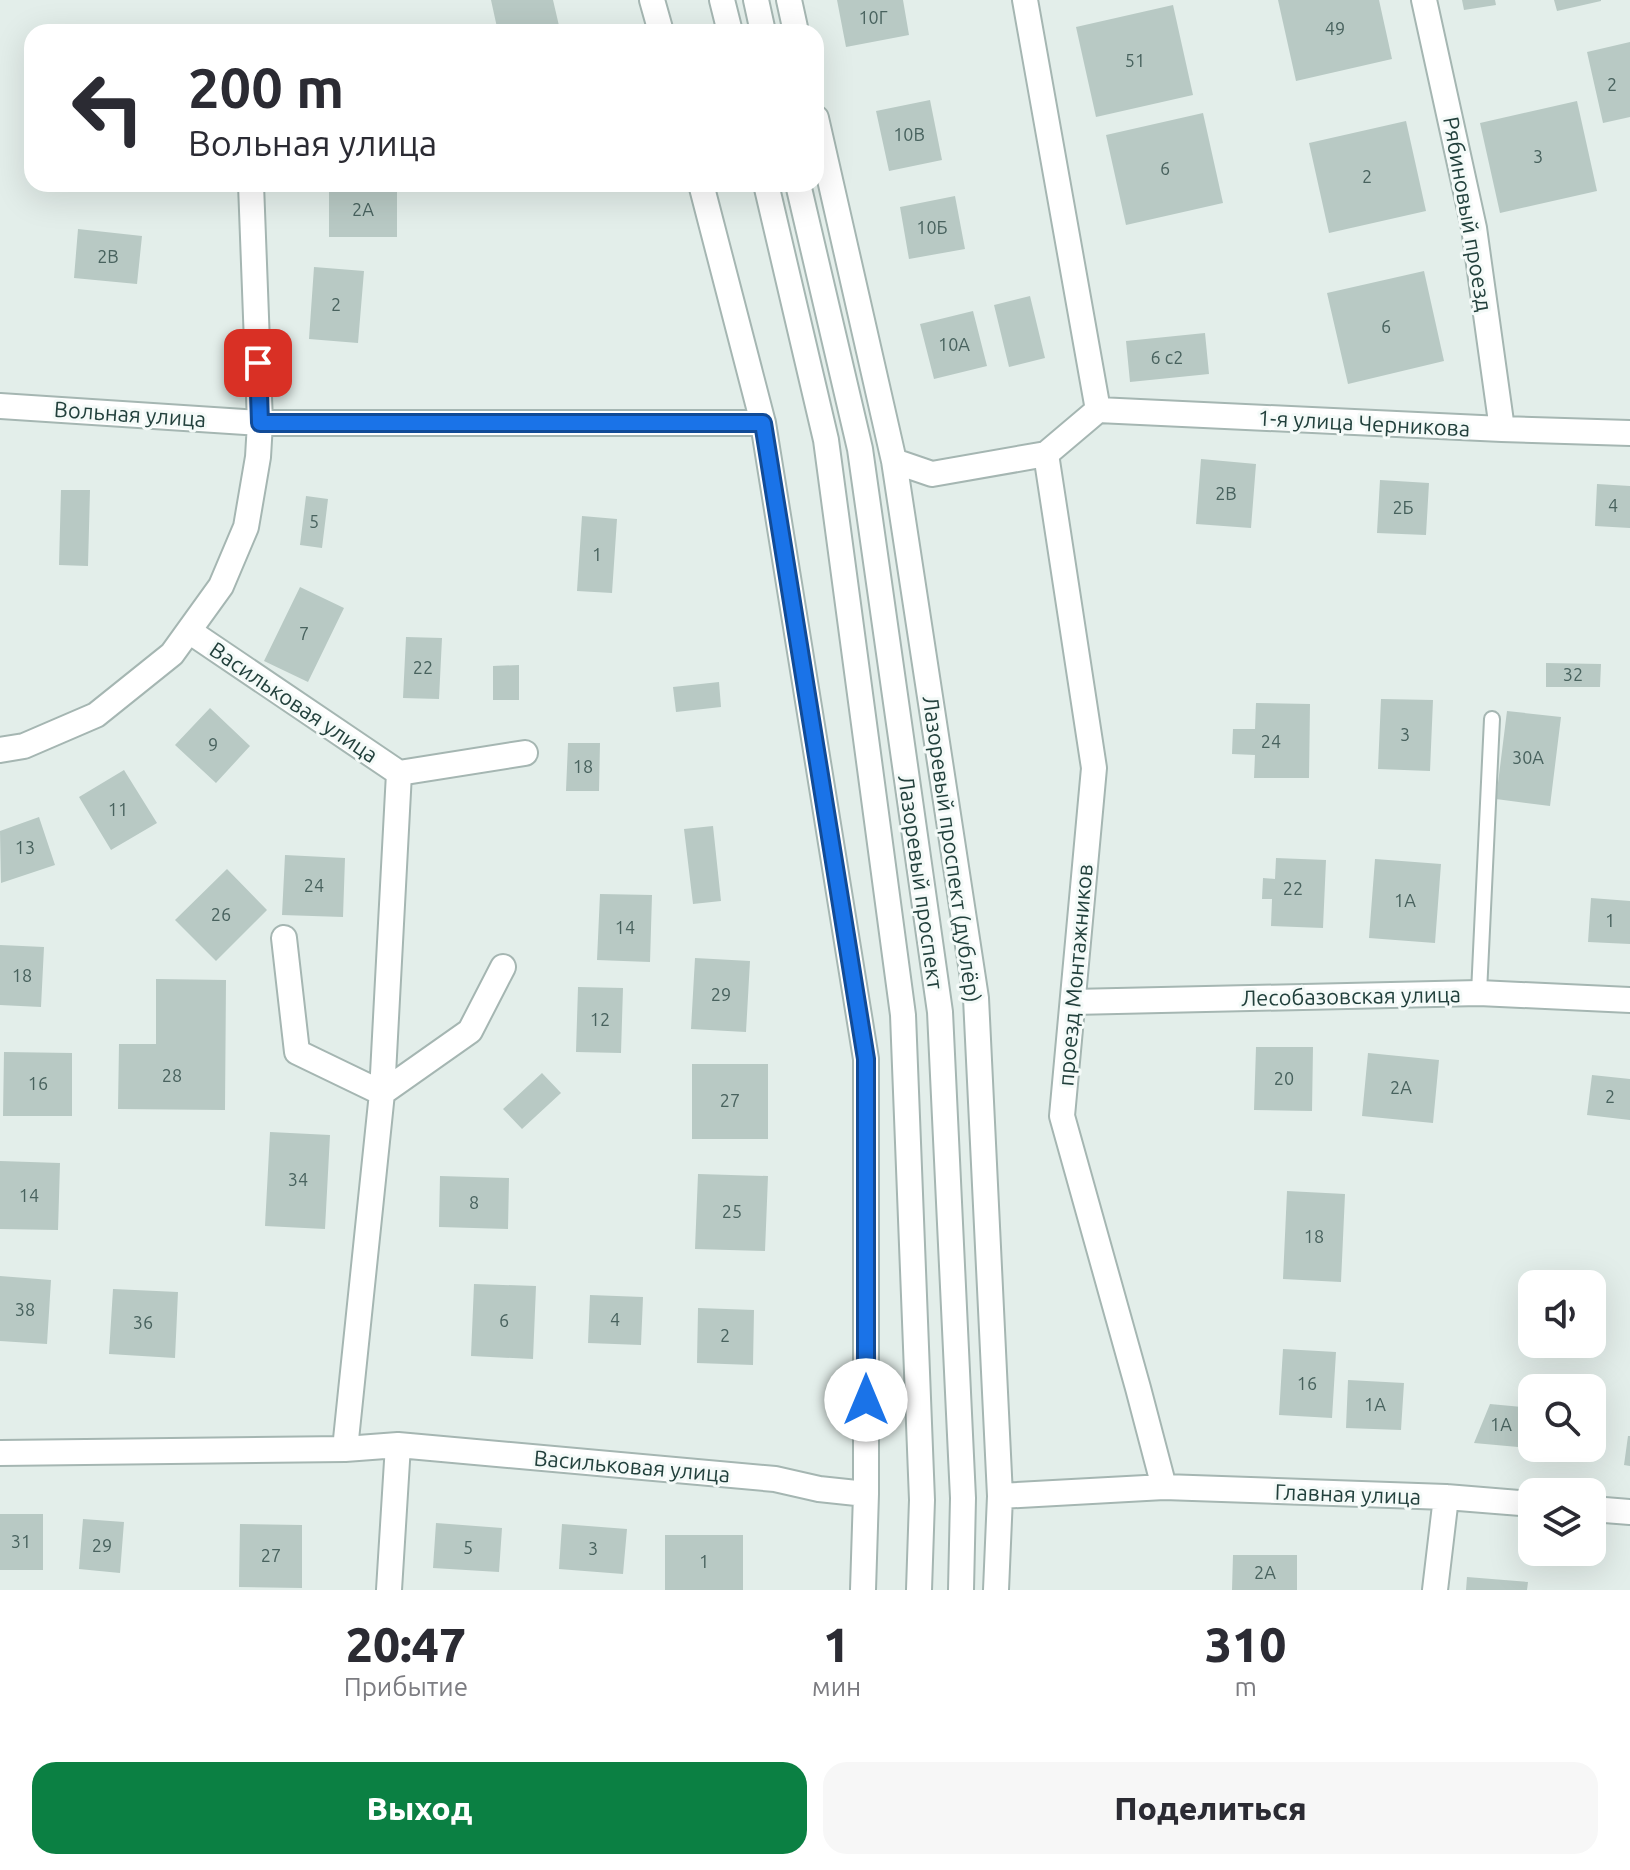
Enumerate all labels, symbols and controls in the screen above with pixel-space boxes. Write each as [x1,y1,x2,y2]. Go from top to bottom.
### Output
house number: 10Г [858,7,888,27]
house number: 49 [1325,18,1345,38]
house number: 51 [1125,50,1145,70]
icon: left [56,56,160,160]
text: 200 m [188,56,344,119]
house number: 2 [1607,74,1617,94]
street label: Рябиновый проезд [1439,115,1498,313]
text: Вольная улица [188,122,437,163]
house number: 10В [893,124,925,144]
house number: 3 [1533,146,1543,166]
house number: 6 [1160,158,1170,178]
house number: 2 [1362,166,1372,186]
house number: 2А [352,199,374,219]
house number: 10Б [916,217,948,237]
house number: 2В [97,246,119,266]
house number: 2 [331,294,341,314]
house number: 6 [1381,316,1391,336]
pin [224,329,292,397]
house number: 10А [938,334,970,354]
icon: arrive [236,341,280,385]
house number: 6 с2 [1151,347,1183,367]
street label: Вольная улица [53,396,207,431]
street label: 1-я улица Черникова [1257,404,1471,441]
house number: 2В [1215,483,1237,503]
house number: 4 [1608,495,1618,515]
house number: 2Б [1392,497,1414,517]
house number: 5 [309,511,319,531]
house number: 1 [592,544,602,564]
house number: 7 [299,623,309,643]
street label: Васильковая улица [206,636,383,767]
house number: 22 [413,657,433,677]
house number: 32 [1563,664,1583,684]
street label: Лазоревый проспект (дублёр) [917,694,987,1004]
house number: 3 [1400,724,1410,744]
house number: 24 [1261,731,1281,751]
house number: 9 [208,734,218,754]
house number: 30А [1512,747,1544,767]
house number: 18 [573,756,593,776]
street label: Лазоревый проспект [893,773,949,991]
house number: 11 [108,799,128,819]
house number: 13 [15,837,35,857]
street label: проезд Монтажников [1052,863,1097,1087]
house number: 24 [304,875,324,895]
house number: 22 [1283,878,1303,898]
house number: 1А [1394,890,1416,910]
house number: 26 [211,904,231,924]
house number: 1 [1605,910,1615,930]
house number: 14 [615,917,635,937]
house number: 18 [12,965,32,985]
street label: Лесобазовская улица [1241,981,1461,1010]
house number: 29 [711,984,731,1004]
house number: 12 [590,1009,610,1029]
house number: 28 [162,1065,182,1085]
house number: 20 [1274,1068,1294,1088]
house number: 16 [28,1073,48,1093]
house number: 2А [1390,1077,1412,1097]
house number: 2 [1605,1086,1615,1106]
house number: 27 [720,1090,740,1110]
house number: 34 [288,1169,308,1189]
house number: 14 [19,1185,39,1205]
house number: 8 [469,1192,479,1212]
house number: 25 [722,1201,742,1221]
house number: 18 [1304,1226,1324,1246]
map controls [1518,1270,1606,1566]
button: sound [1518,1270,1606,1358]
house number: 38 [15,1299,35,1319]
house number: 4 [610,1309,620,1329]
house number: 6 [499,1310,509,1330]
house number: 36 [133,1312,153,1332]
house number: 2 [720,1325,730,1345]
position arrow [824,1358,908,1442]
house number: 16 [1297,1373,1317,1393]
button: search [1518,1374,1606,1462]
house number: 1А [1364,1394,1386,1414]
house number: 1А [1490,1414,1512,1434]
street label: Васильковая улица [533,1444,731,1487]
street label: Главная улица [1274,1478,1422,1509]
button: layers [1518,1478,1606,1566]
house number: 31 [11,1531,31,1551]
house number: 29 [92,1535,112,1555]
house number: 5 [463,1537,473,1557]
house number: 3 [588,1538,598,1558]
house number: 27 [261,1545,281,1565]
house number: 1 [699,1551,709,1571]
house number: 2А [1254,1562,1276,1582]
text: 20:47 [346,1617,466,1671]
text: 1 [823,1617,850,1671]
text: 310 [1205,1617,1286,1671]
text: Прибытие [344,1672,468,1701]
text: мин [812,1672,861,1701]
text: m [1234,1672,1257,1701]
button: Выход [32,1762,807,1854]
button: Поделиться [823,1762,1598,1854]

